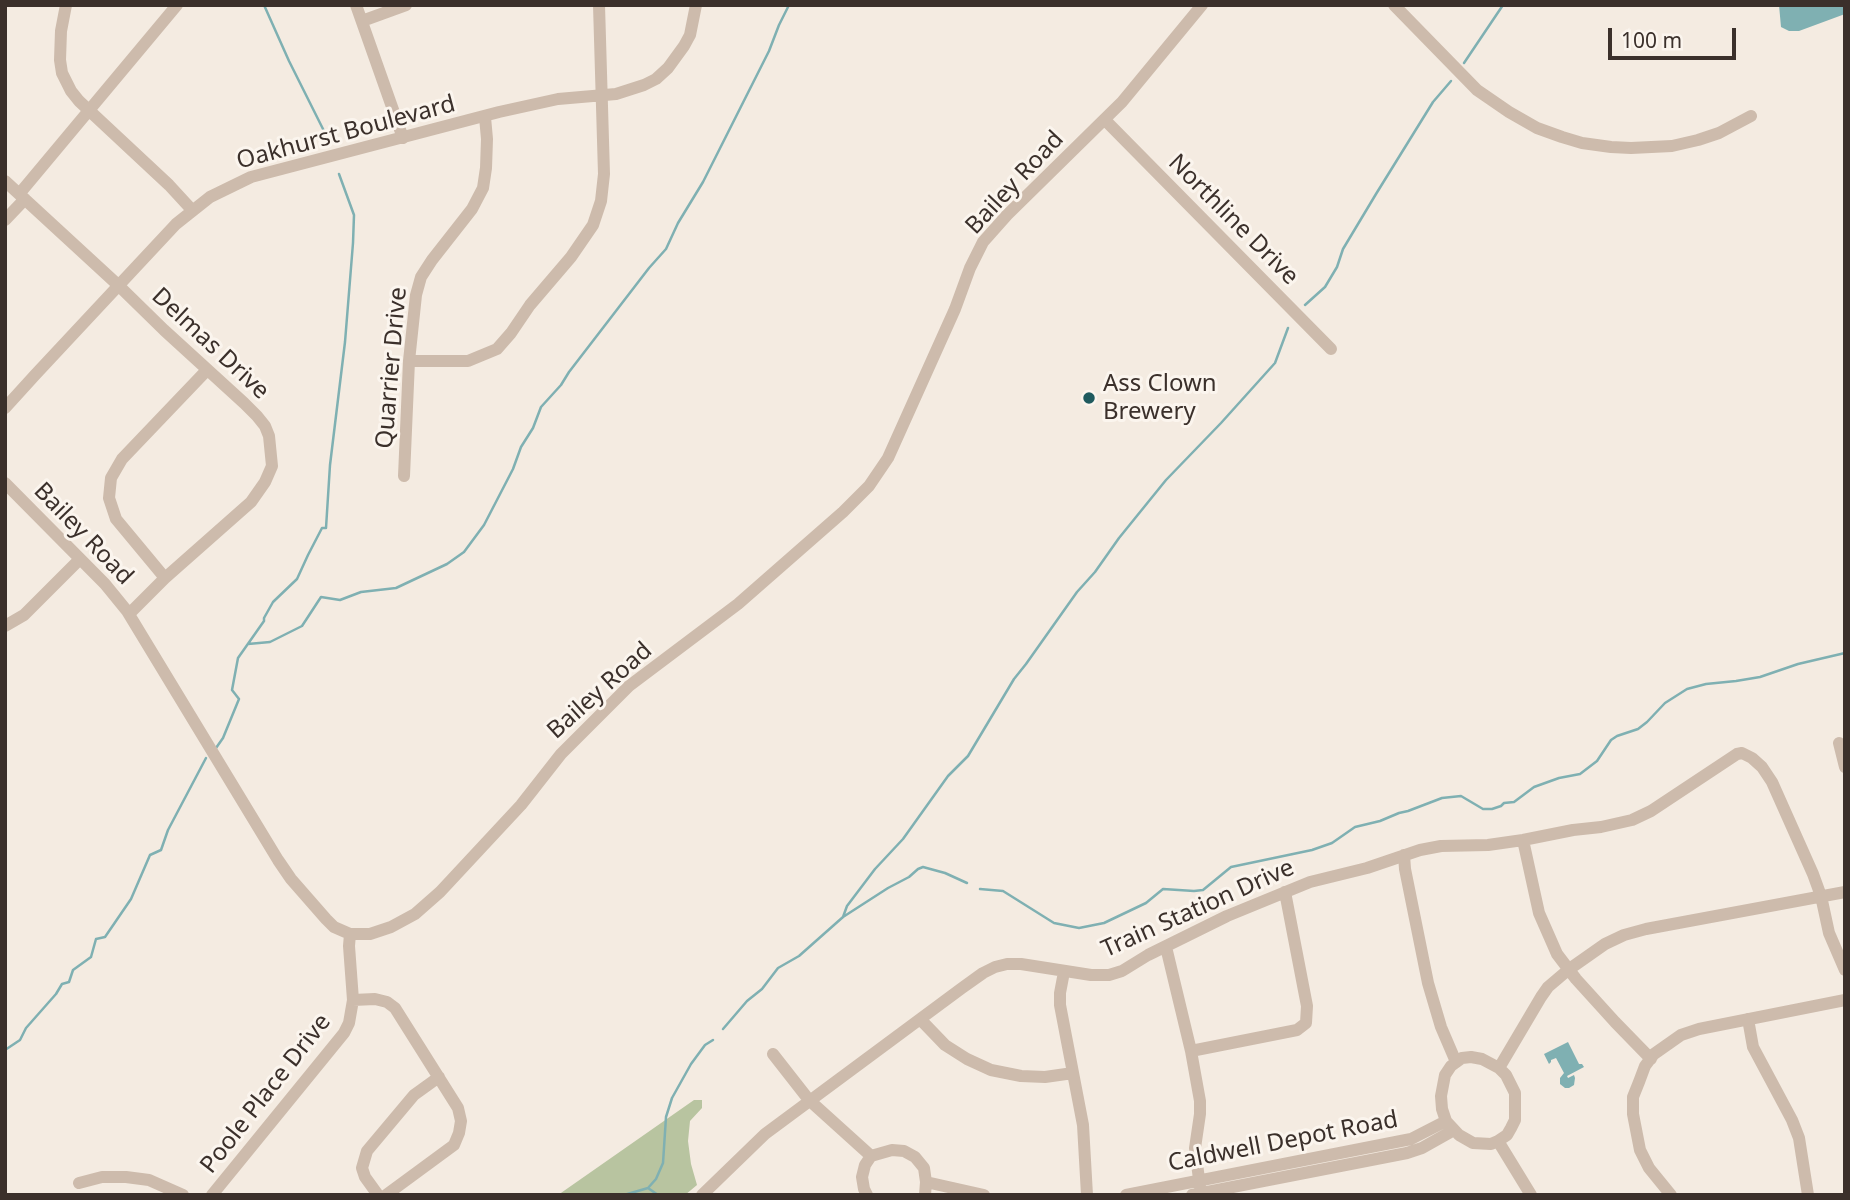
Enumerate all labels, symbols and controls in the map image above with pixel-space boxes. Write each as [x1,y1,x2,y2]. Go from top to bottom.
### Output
scale bar [1612,14,1740,58]
text: 100 m [1621,26,1682,54]
street label: Oakhurst Boulevard [234,90,458,176]
street label: Bailey Road [960,125,1070,241]
street label: Northline Drive [1162,149,1304,291]
street label: Delmas Drive [145,282,275,406]
street label: Quarrier Drive [371,286,413,450]
place label: Ass Clown Brewery [1103,370,1217,426]
marker: Ass Clown Brewery [1081,390,1097,406]
street label: Bailey Road [27,477,139,591]
street label: Bailey Road [542,637,658,745]
street label: Train Station Drive [1097,854,1299,964]
street label: Poole Place Drive [195,1009,337,1179]
street label: Caldwell Depot Road [1166,1106,1400,1178]

